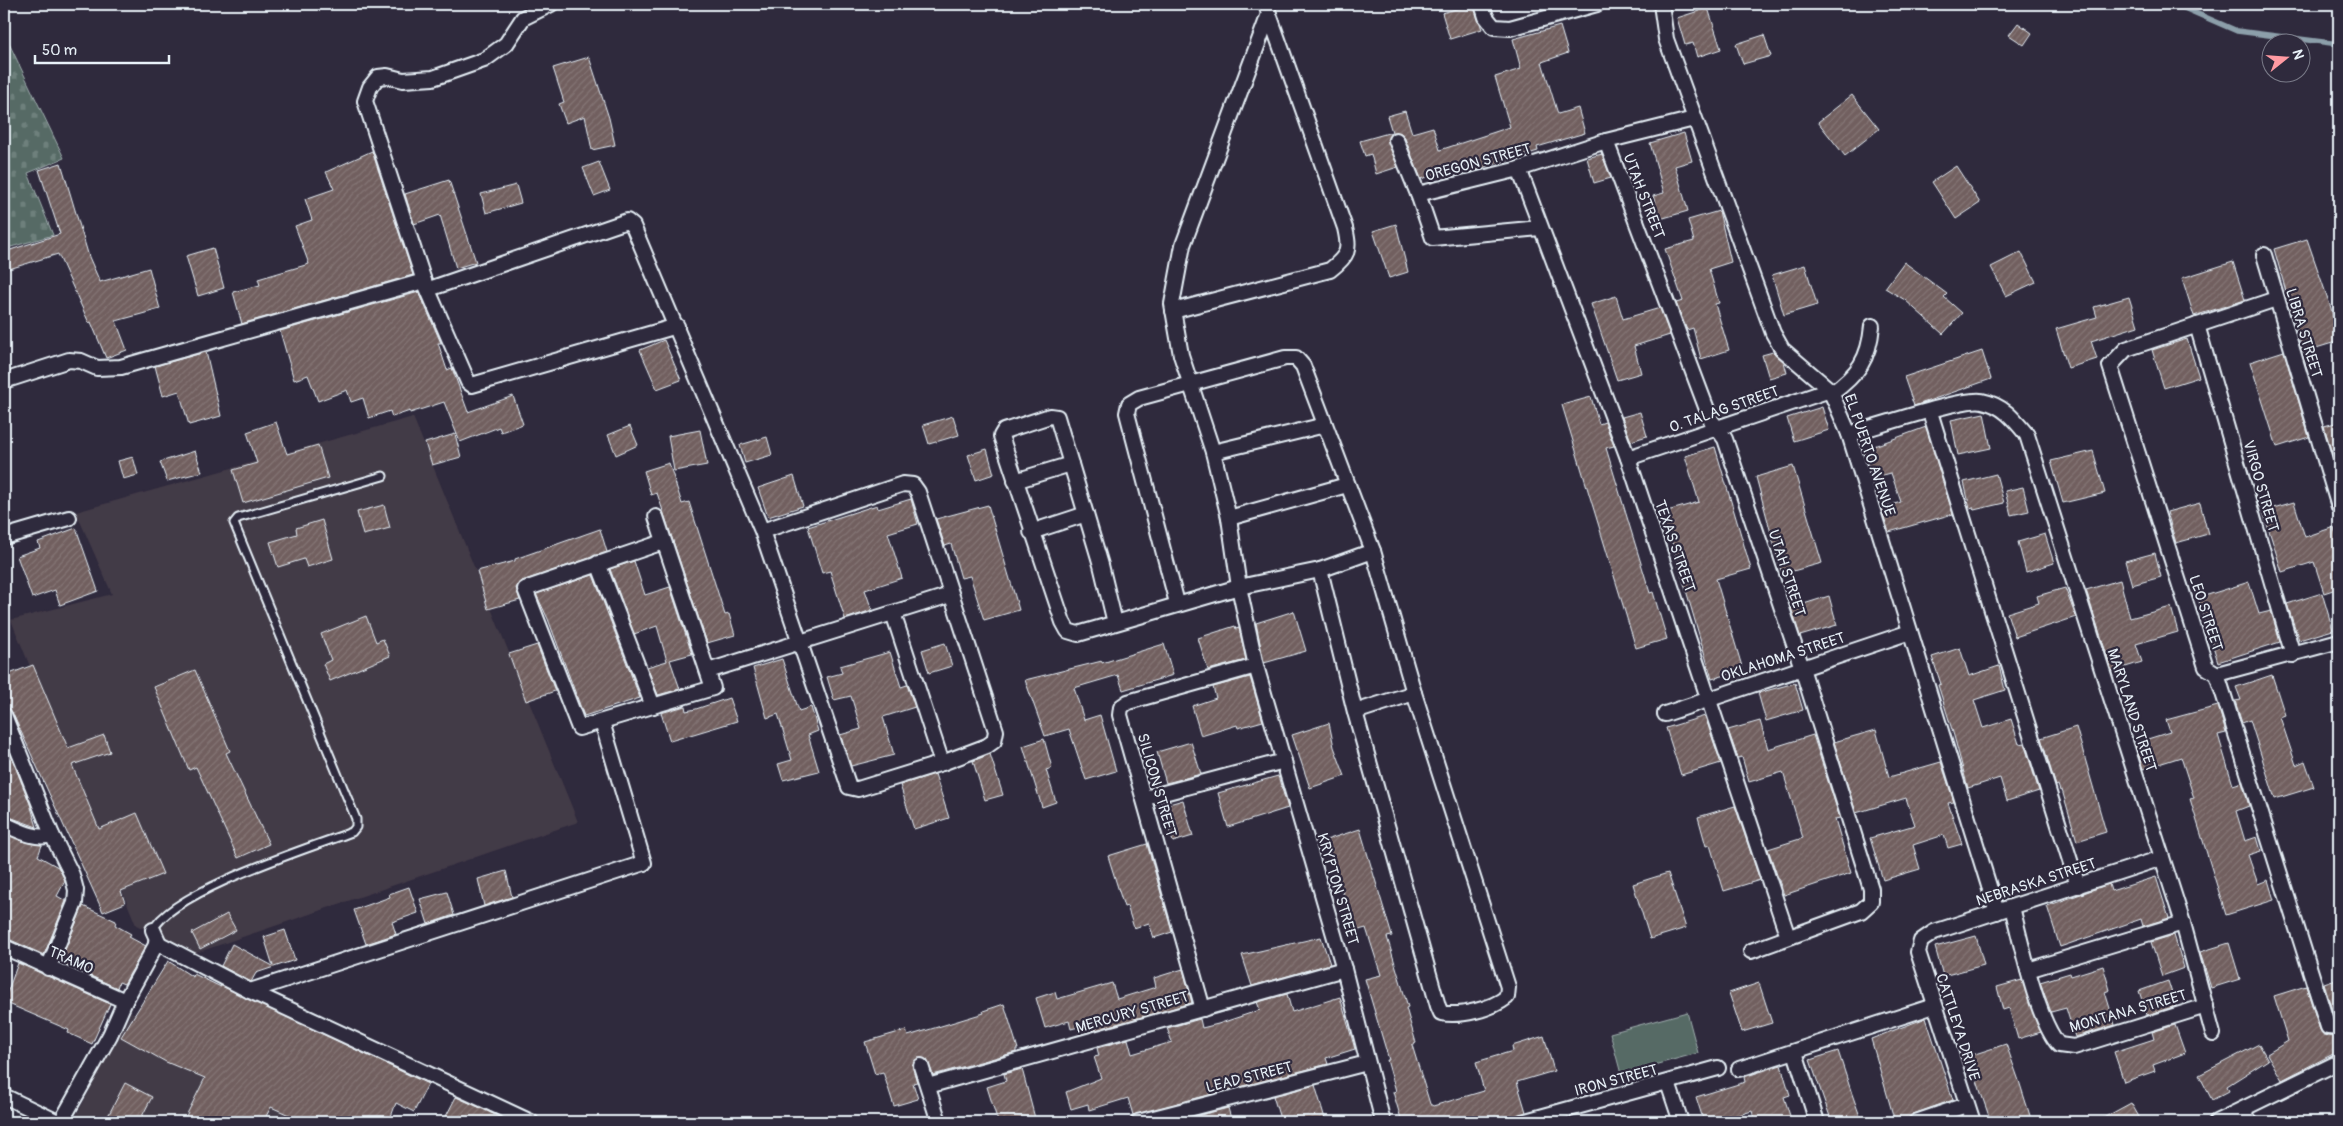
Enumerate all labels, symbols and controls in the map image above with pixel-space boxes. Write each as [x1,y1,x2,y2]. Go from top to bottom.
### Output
scale bar [35,32,169,64]
north arrow [2260,32,2310,82]
text: 50 m [42,41,77,60]
text: N [2288,47,2307,61]
street label: OREGON STREET [1423,139,1533,186]
street label: UTAH STREET [1619,151,1669,242]
street label: LIBRA STREET [2281,286,2326,380]
street label: O. TALAG STREET [1667,382,1782,437]
street label: EL PUERTO AVENUE [1840,392,1899,519]
street label: VIRGO STREET [2238,438,2283,534]
street label: TEXAS STREET [1650,498,1699,595]
street label: UTAH STREET [1764,527,1809,619]
street label: LEO STREET [2184,573,2227,654]
street label: OKLAHOMA STREET [1719,628,1848,686]
street label: MARYLAND STREET [2103,646,2160,774]
street label: SILICON STREET [1133,731,1180,839]
street label: KRYPTON STREET [1312,831,1363,947]
street label: NEBRASKA STREET [1974,854,2099,911]
street label: TRAMO [45,942,96,979]
street label: CATTLEYA DRIVE [1931,971,1984,1083]
street label: MONTANA STREET [2067,986,2189,1037]
street label: MERCURY STREET [1073,987,1191,1038]
street label: LEAD STREET [1204,1058,1294,1097]
street label: IRON STREET [1572,1060,1660,1101]

